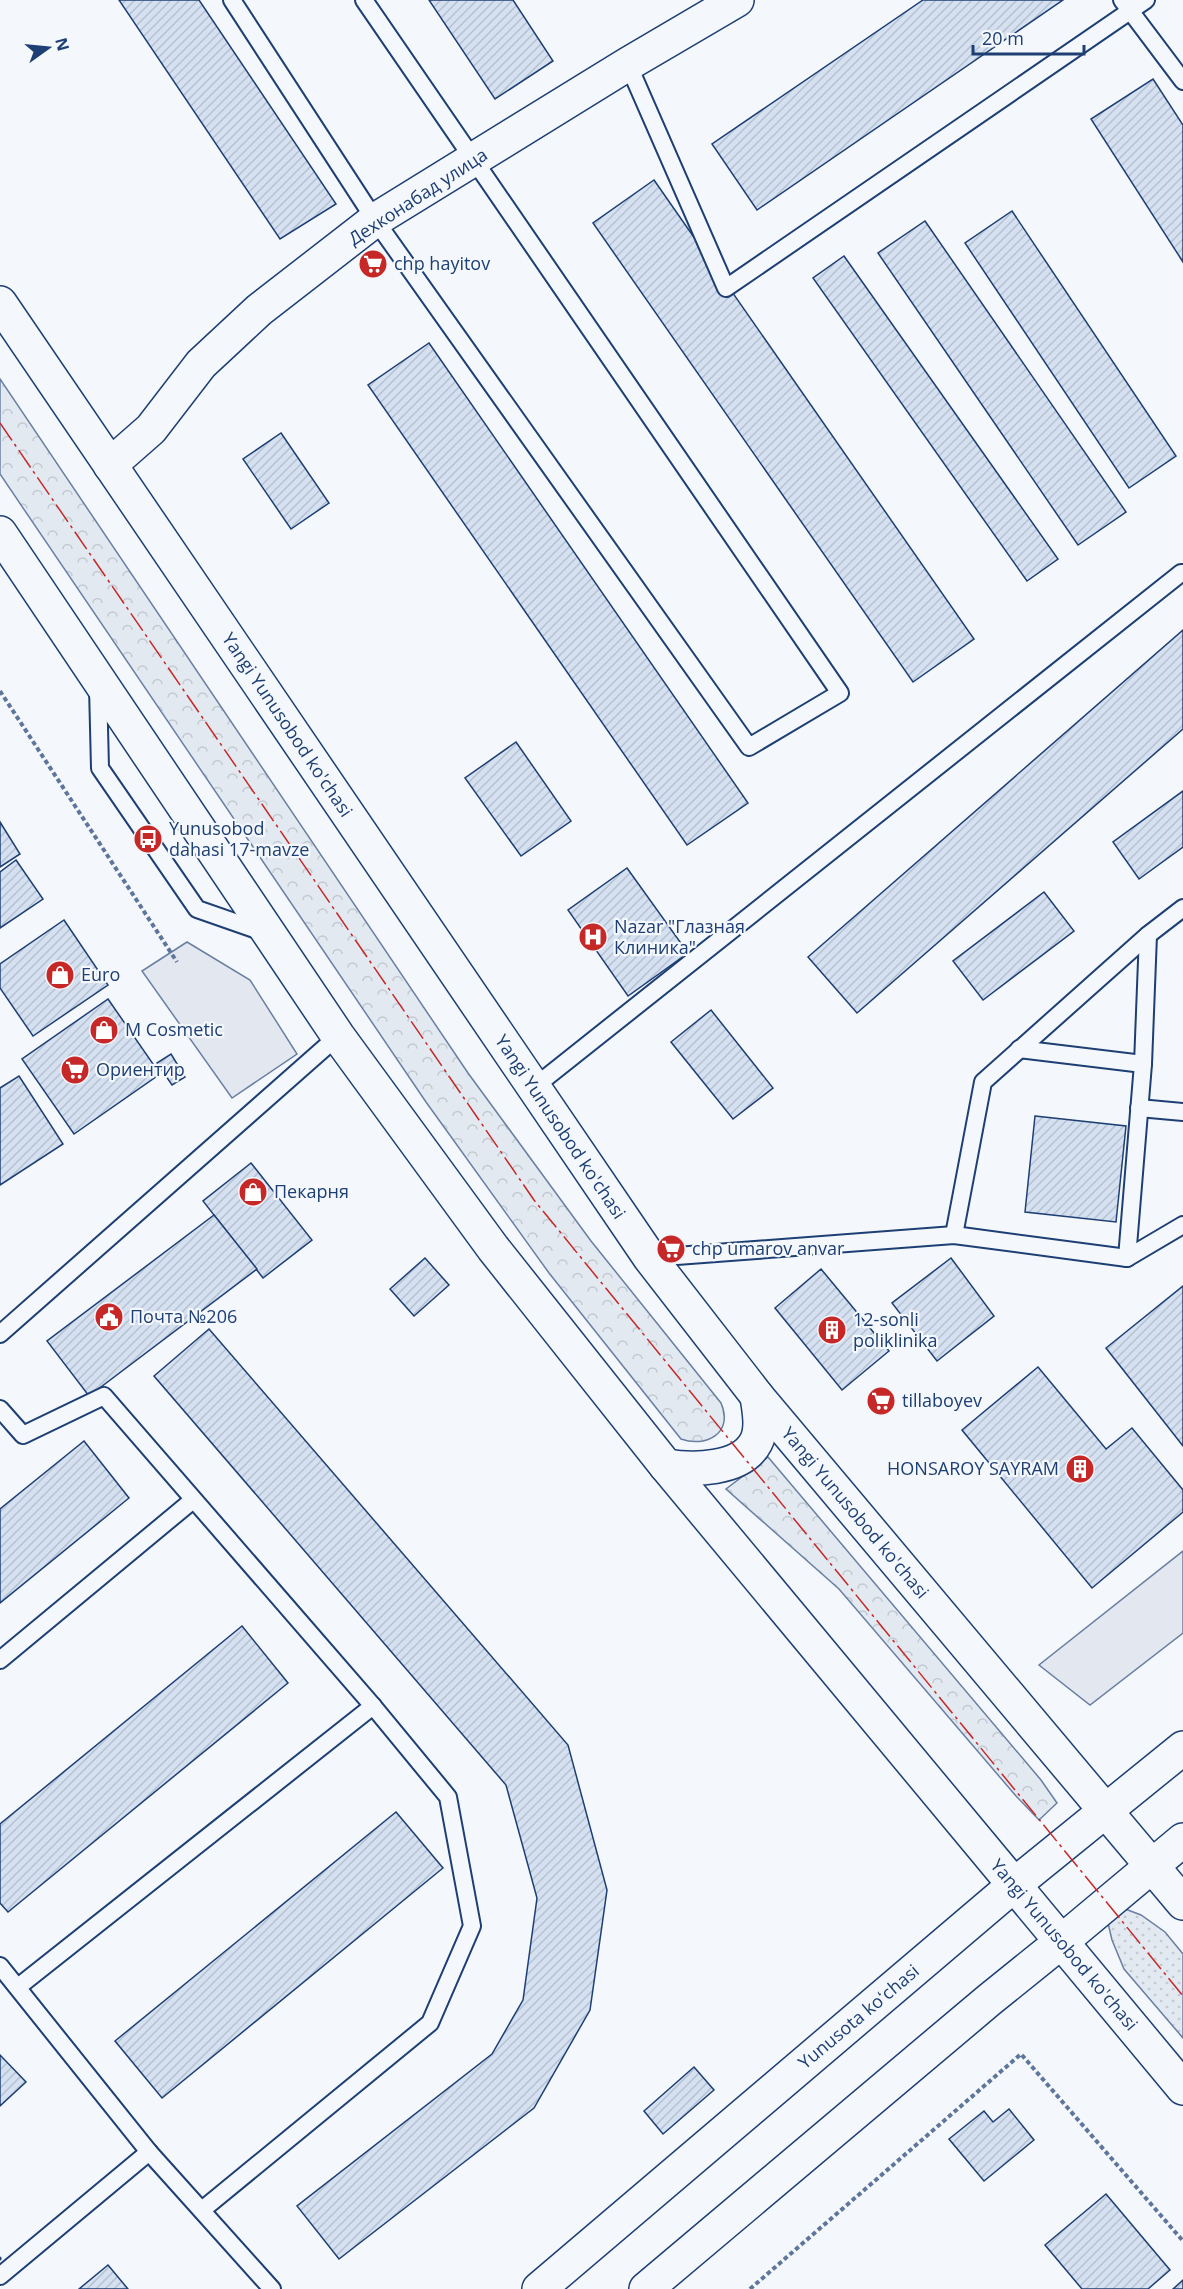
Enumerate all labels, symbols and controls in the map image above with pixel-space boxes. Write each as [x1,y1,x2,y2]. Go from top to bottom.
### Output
north arrow [18,18,78,78]
scale bar [973,18,1084,56]
text: 20 m [982,26,1024,50]
text: N [50,35,75,53]
street label: Дехконабад улица [343,142,492,250]
supermarket icon: chp hayitov [357,248,389,280]
place label: chp hayitov [394,251,490,275]
street label: Yangi Yunusobod ko'chasi [217,628,359,821]
place label: Yunusobod dahasi 17-mavze [169,816,309,861]
bus stop icon: Yunusobod dahasi 17-mavze [132,823,164,855]
place label: Nazar "Глазная Клиника" [614,914,745,959]
hospital icon: Nazar "Глазная Клиника" [577,921,609,953]
shop icon: Euro [44,959,76,991]
place label: Euro [81,962,120,986]
shop icon: M Cosmetic [88,1014,120,1046]
place label: M Cosmetic [125,1017,223,1041]
street label: Yangi Yunusobod ko'chasi [490,1030,632,1223]
supermarket icon: Ориентир [59,1054,91,1086]
place label: Ориентир [96,1057,185,1081]
shop icon: Пекарня [237,1176,269,1208]
place label: Пекарня [274,1179,349,1203]
supermarket icon: chp umarov anvar [655,1233,687,1265]
place label: chp umarov anvar [692,1236,845,1260]
public building icon: Почта №206 [93,1301,125,1333]
place label: Почта №206 [130,1304,237,1328]
place label: 12-sonli poliklinika [853,1307,938,1352]
building icon: 12-sonli poliklinika [816,1314,848,1346]
supermarket icon: tillaboyev [865,1385,897,1417]
place label: tillaboyev [902,1388,982,1412]
street label: Yangi Yunusobod ko'chasi [777,1421,935,1603]
building icon: HONSAROY SAYRAM [1064,1453,1096,1485]
place label: HONSAROY SAYRAM [887,1456,1059,1480]
street label: Yangi Yunusobod ko'chasi [986,1853,1144,2035]
street label: Yunusota koʻchasi [793,1959,924,2074]

